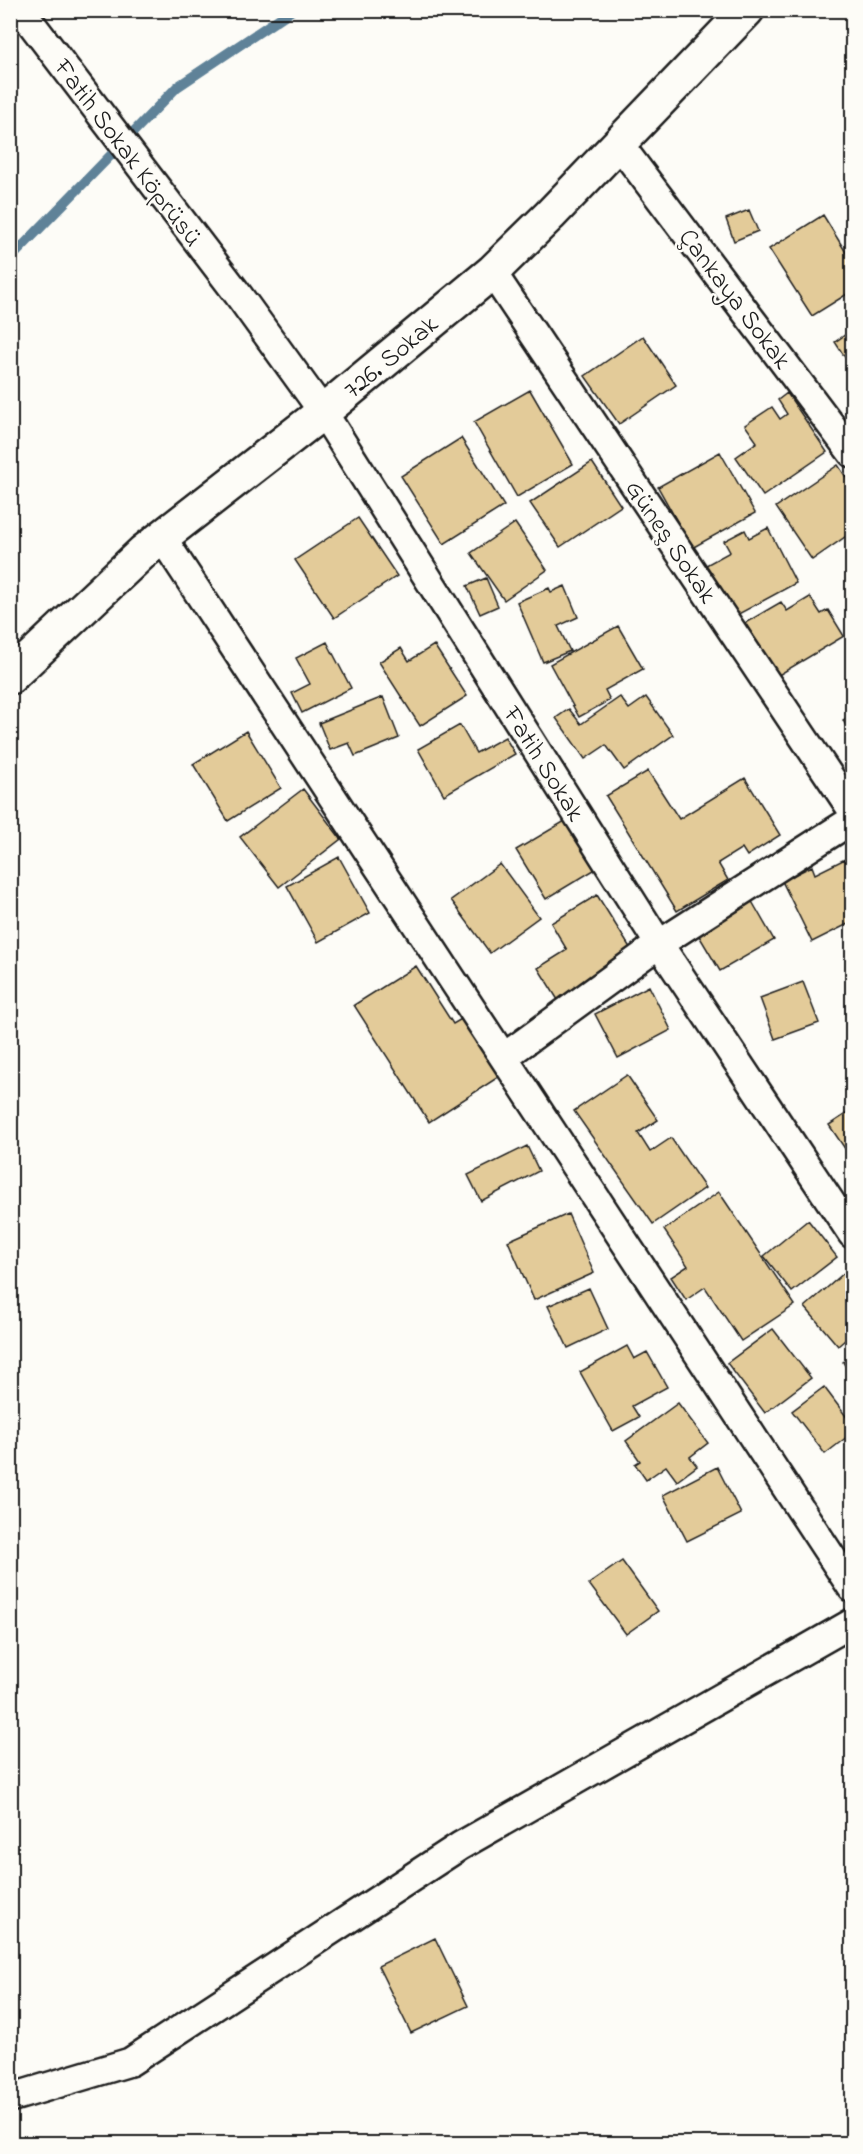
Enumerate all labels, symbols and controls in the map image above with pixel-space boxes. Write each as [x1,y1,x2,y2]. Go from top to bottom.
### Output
street label: Fatih Sokak Köprüsü [43,51,210,256]
street label: Çankaya Sokak [668,221,800,379]
street label: 726. Sokak [336,307,448,409]
street label: Güneş Sokak [614,473,725,612]
street label: Fatih Sokak [492,699,593,830]

